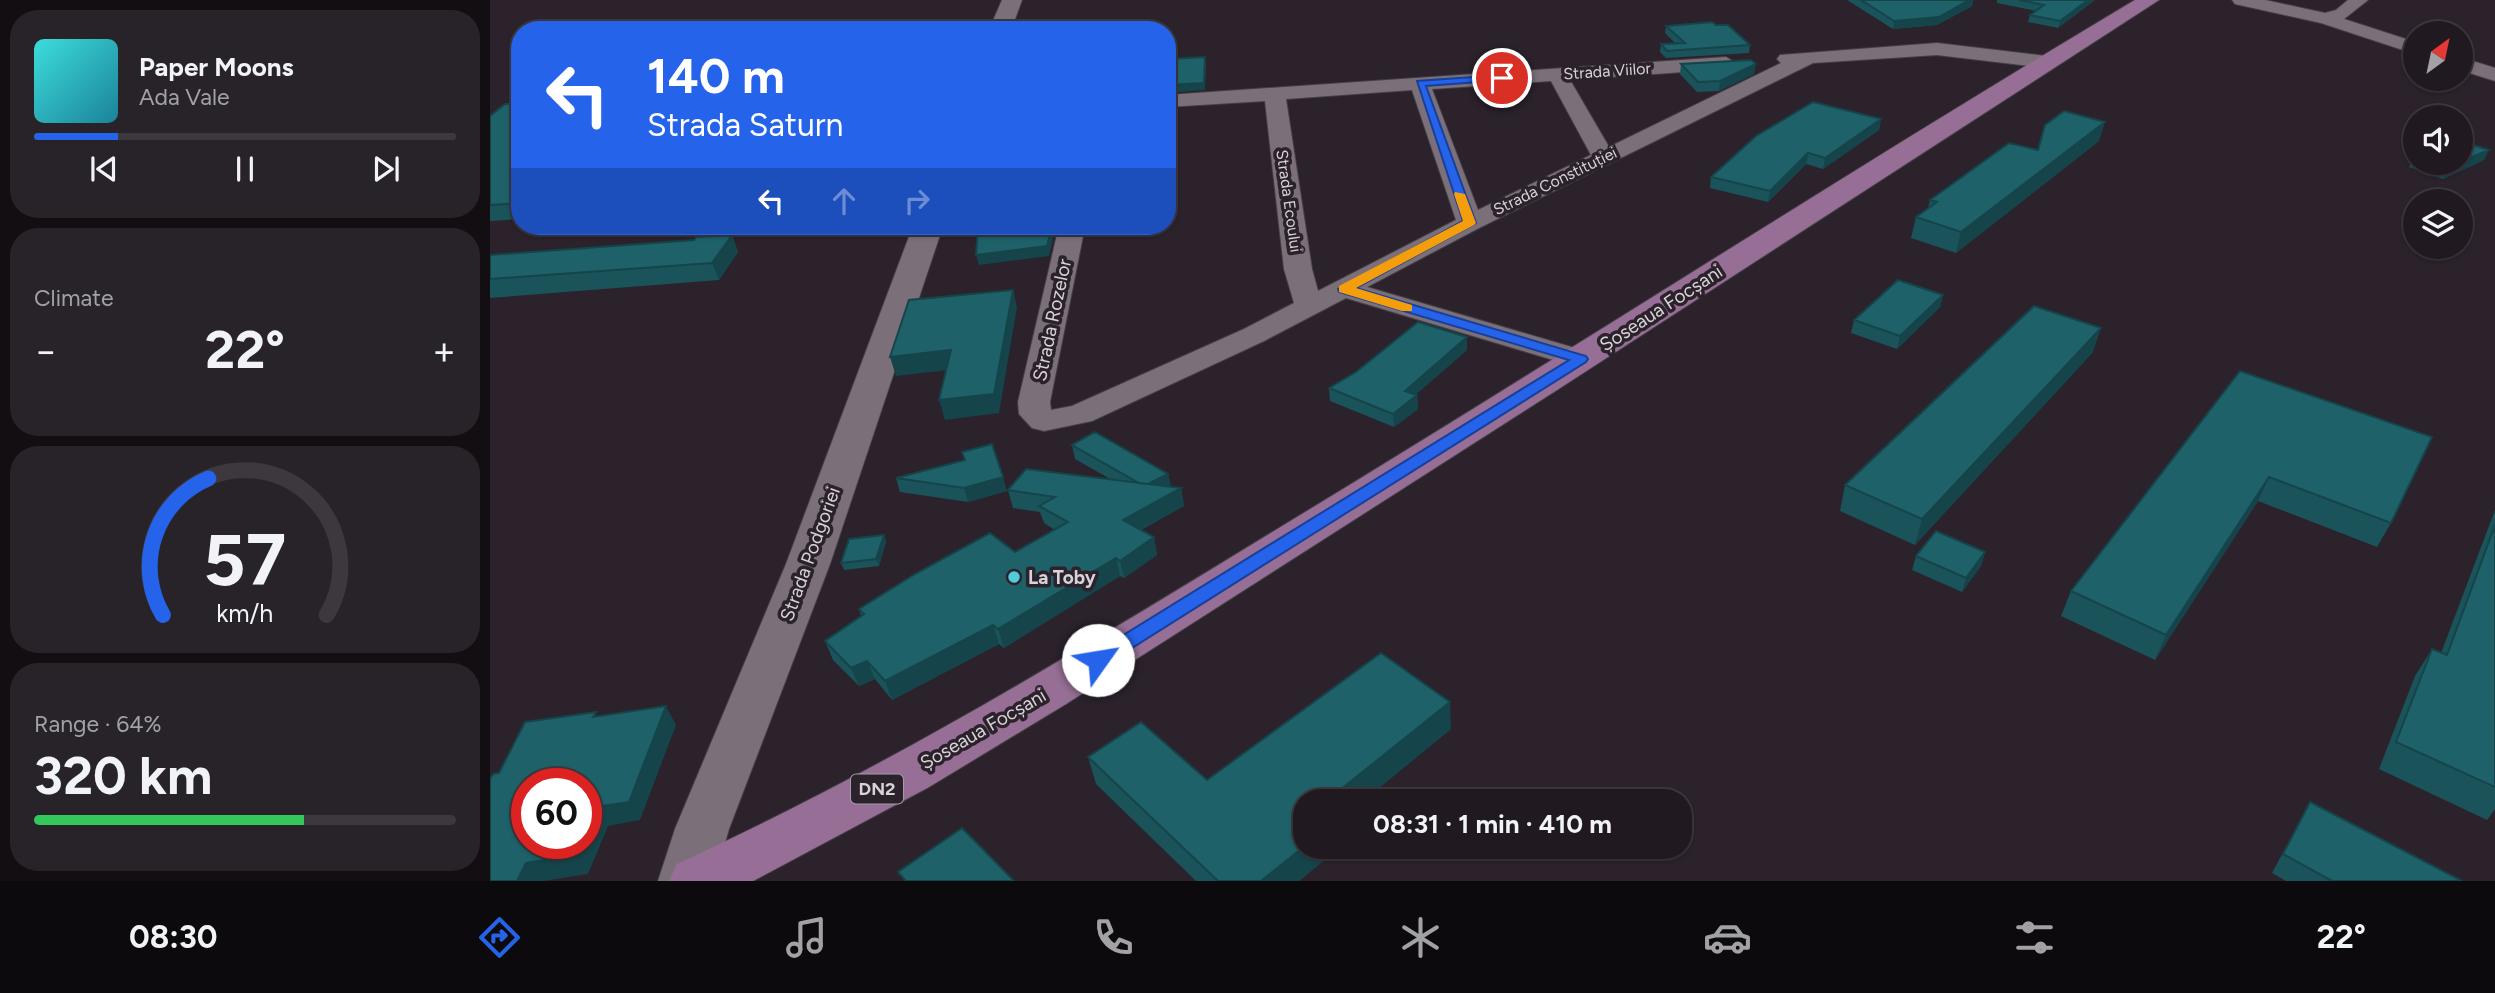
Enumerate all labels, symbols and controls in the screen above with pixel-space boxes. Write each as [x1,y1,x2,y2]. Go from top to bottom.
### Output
north arrow [2403,21,2473,91]
map controls [2403,21,2473,259]
text: 140 m [647,46,785,105]
pin [1472,48,1532,108]
icon: left [532,49,623,140]
text: Paper Moons [139,51,294,83]
street label: Strada Viilor [1563,58,1652,84]
icon: arrive [1483,59,1521,97]
text: Ada Vale [139,83,230,111]
button: sound [2403,105,2473,175]
text: Strada Saturn [647,106,843,144]
street label: Strada Constituției [1490,143,1620,219]
street label: Strada Ecoului [1272,148,1306,254]
icon: previous [85,150,123,188]
icon: pause [226,150,264,188]
icon: next [367,150,405,188]
icon: left [752,182,790,220]
icon: ahead [825,182,863,220]
icon: right [898,182,936,220]
button: layers [2403,189,2473,259]
street label: Strada Rozelor [1028,256,1076,383]
street label: Șoseaua Focșani [1595,260,1727,356]
text: Climate [34,284,113,312]
text: 22° [205,319,285,381]
text: − [34,328,58,374]
text: + [432,328,456,374]
street label: Strada Podgoriei [775,484,845,624]
text: 57 [204,517,286,604]
place label: La Toby [1028,566,1096,589]
marker: La Toby [1006,569,1022,585]
text: km/h [216,598,274,628]
position arrow [1061,623,1135,697]
street label: Șoseaua Focșani [916,684,1050,774]
text: Range · 64% [34,710,162,738]
text: 320 km [34,745,212,807]
speed limit sign: 60 [511,768,602,859]
road number: DN2 [851,774,903,804]
text: 08:31 · 1 min · 410 m [1373,808,1612,840]
icon: directions [475,913,524,962]
icon: music [782,913,831,962]
icon: phone [1089,913,1138,962]
icon: climate [1396,913,1445,962]
icon: car [1703,913,1752,962]
icon: filters [2010,913,2059,962]
text: 08:30 [129,918,217,956]
text: 22° [2317,918,2366,956]

